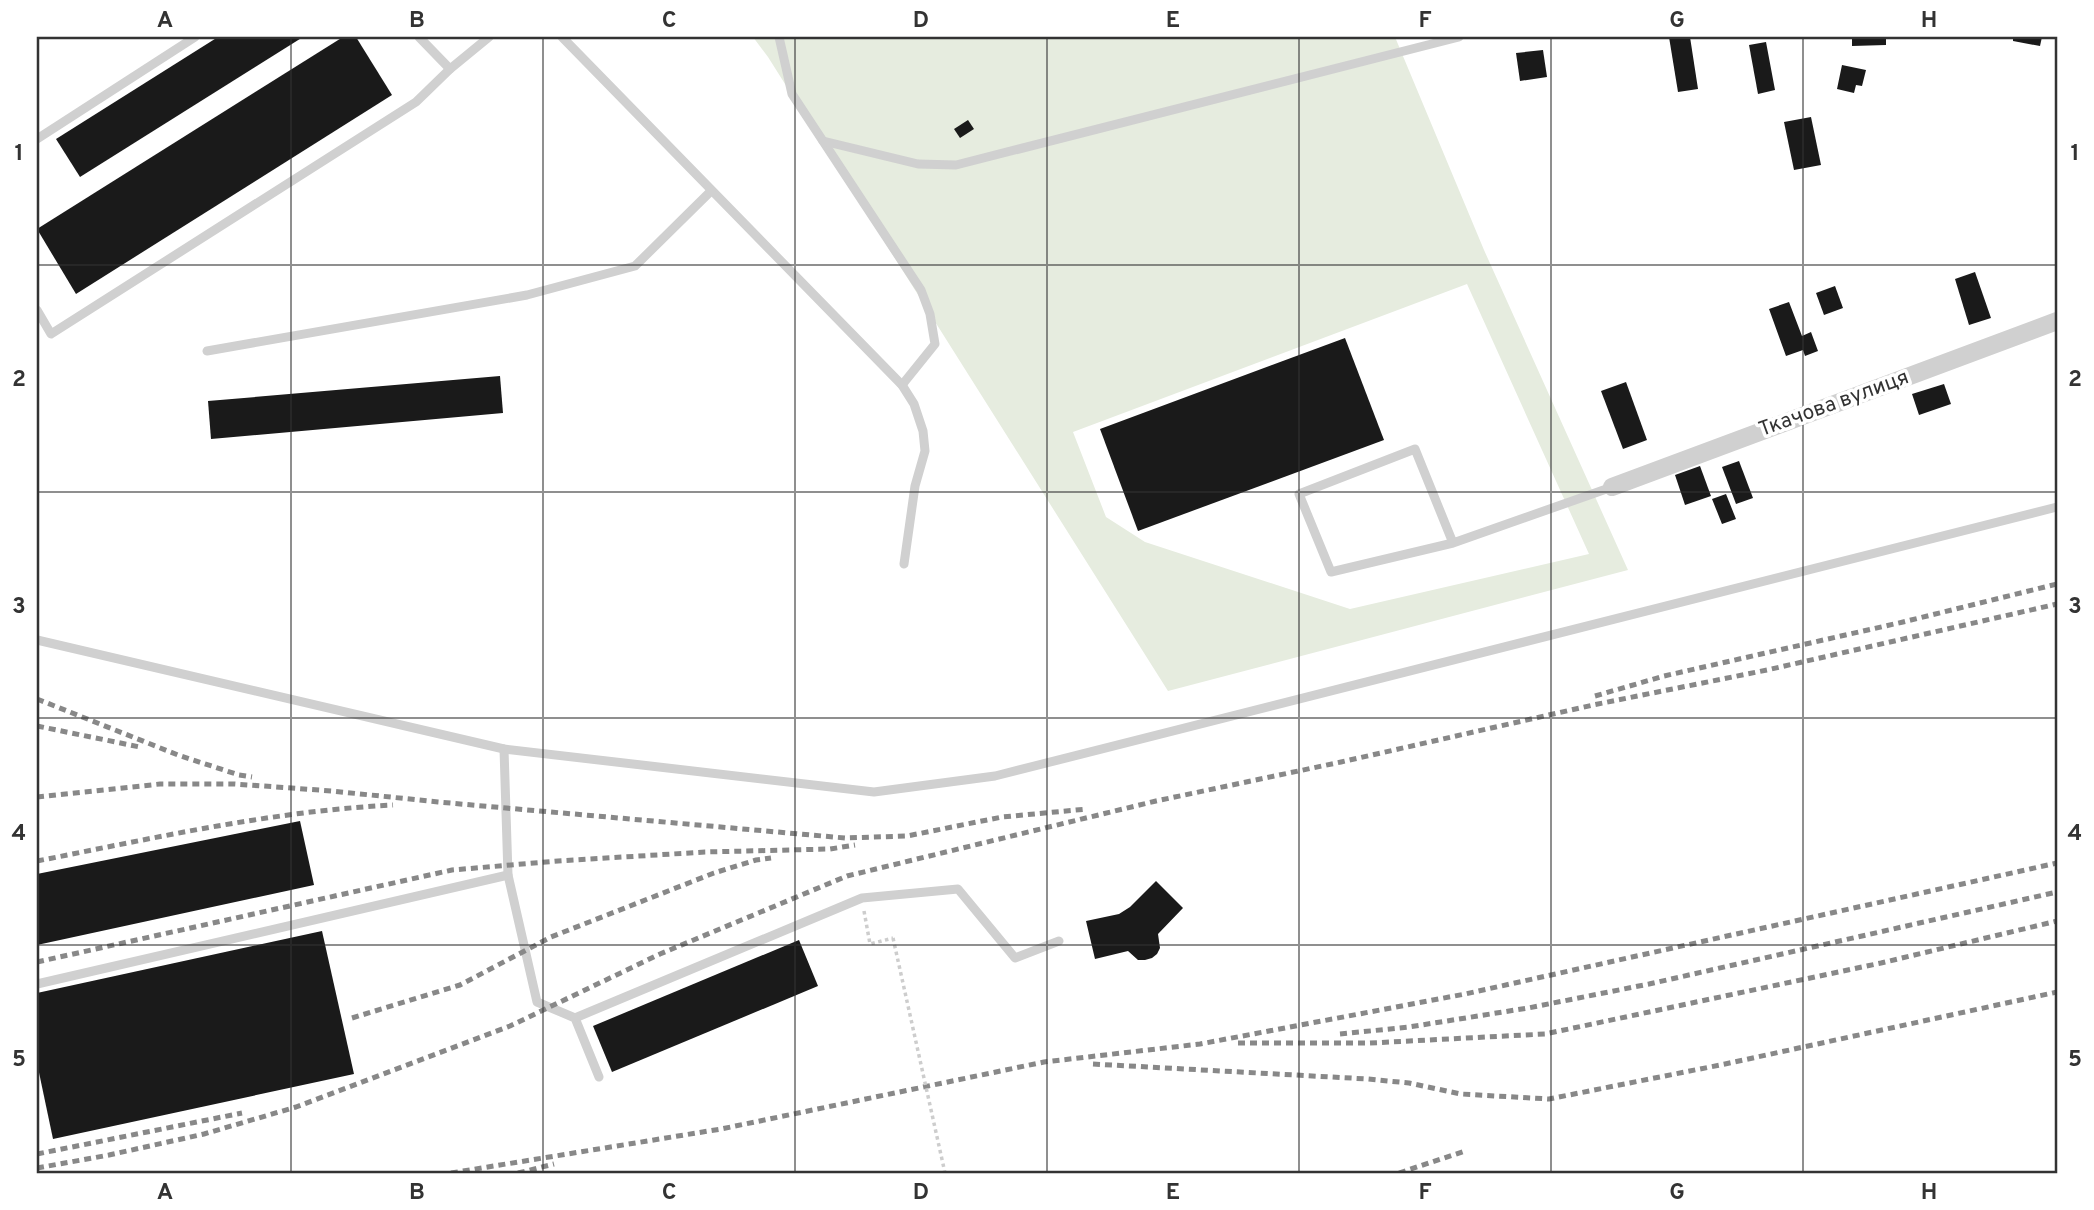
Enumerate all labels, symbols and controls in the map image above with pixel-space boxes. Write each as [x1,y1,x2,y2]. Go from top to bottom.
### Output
text: A [157,7,173,36]
text: B [409,7,425,36]
text: C [662,7,676,36]
text: D [913,7,929,36]
text: E [1166,7,1180,36]
text: F [1418,7,1432,36]
text: G [1669,7,1685,36]
text: H [1921,7,1937,36]
text: 1 [14,140,24,169]
text: 1 [2070,140,2080,169]
street label: Ткачова вулиця [1755,364,1913,444]
text: 2 [12,366,26,395]
text: 2 [2068,366,2082,395]
text: 3 [12,593,26,622]
text: 3 [2068,593,2082,622]
text: 4 [12,820,26,849]
text: 4 [2068,820,2082,849]
text: 5 [12,1046,26,1075]
text: 5 [2068,1046,2082,1075]
text: A [157,1179,173,1208]
text: B [409,1179,425,1208]
text: C [662,1179,676,1208]
text: D [913,1179,929,1208]
text: E [1166,1179,1180,1208]
text: F [1418,1179,1432,1208]
text: G [1669,1179,1685,1208]
text: H [1921,1179,1937,1208]

